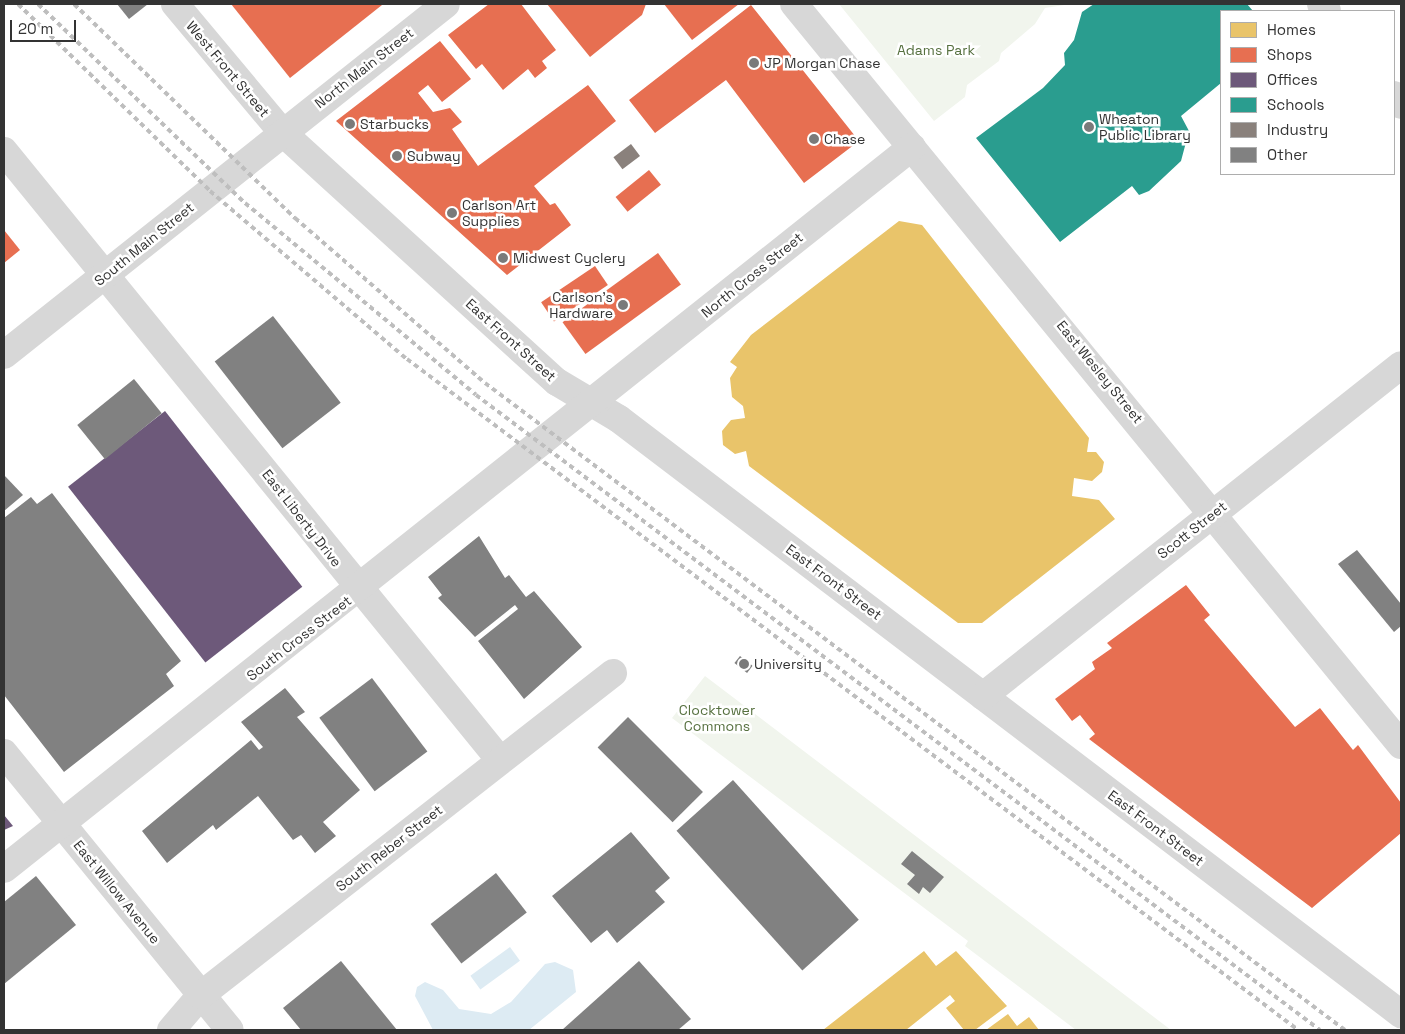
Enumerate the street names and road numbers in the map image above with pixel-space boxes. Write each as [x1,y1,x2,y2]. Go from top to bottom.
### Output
street label: West Front Street [183,18,273,120]
street label: North Main Street [311,24,417,112]
street label: South Main Street [91,199,197,289]
street label: North Cross Street [698,229,806,321]
street label: East Front Street [462,295,560,385]
street label: East Wesley Street [1053,317,1147,427]
street label: East Liberty Drive [259,466,345,570]
street label: Scott Street [1154,498,1230,562]
street label: East Front Street [783,541,885,623]
street label: South Cross Street [243,592,355,684]
street label: East Front Street [1105,787,1207,869]
street label: South Reber Street [332,801,446,895]
street label: East Willow Avenue [70,837,164,947]

